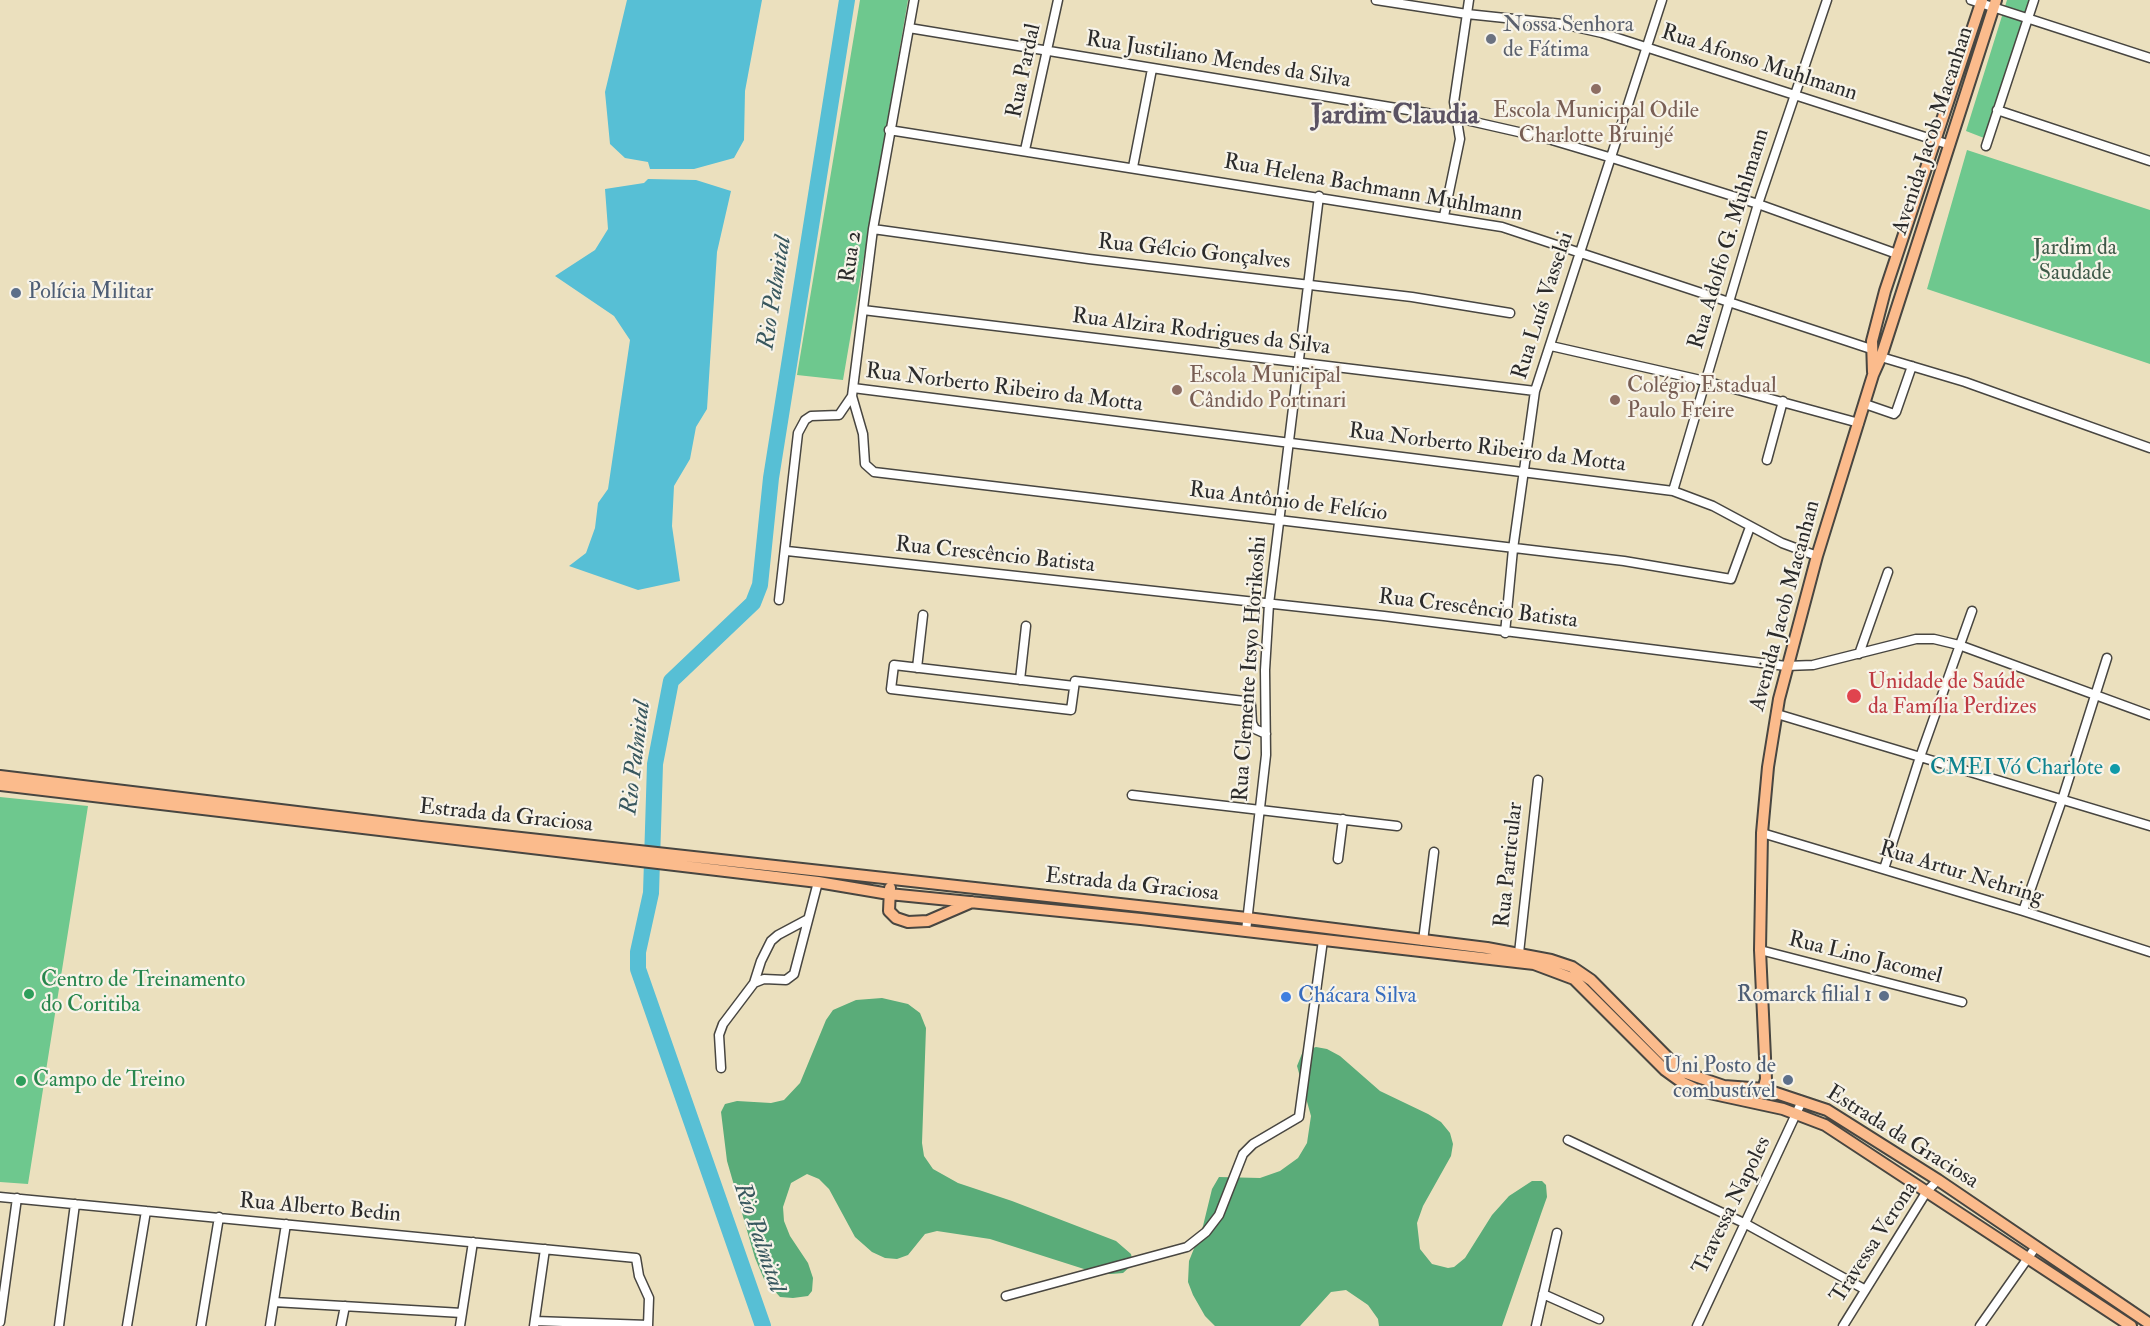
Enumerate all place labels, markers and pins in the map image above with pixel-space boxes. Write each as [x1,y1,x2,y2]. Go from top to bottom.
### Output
place label: Nossa Senhora de Fátima [1503,13,1634,64]
marker: Nossa Senhora de Fátima [1484,32,1498,46]
marker: Escola Municipal Odile Charlotte Bruinjé [1589,82,1603,96]
place label: Escola Municipal Odile Charlotte Bruinjé [1493,99,1699,150]
place label: Polícia Militar [28,280,153,306]
marker: Polícia Militar [9,286,23,300]
place label: Escola Municipal Cândido Portinari [1189,364,1346,416]
place label: Colégio Estadual Paulo Freire [1627,374,1777,426]
marker: Escola Municipal Cândido Portinari [1170,383,1184,397]
marker: Colégio Estadual Paulo Freire [1608,393,1622,407]
place label: Unidade de Saúde da Família Perdizes [1868,670,2036,722]
marker: Unidade de Saúde da Família Perdizes [1845,687,1863,705]
place label: CMEI Vó Charlote [1930,756,2103,782]
marker: CMEI Vó Charlote [2108,762,2122,776]
place label: Centro de Treinamento do Coritiba [41,968,245,1020]
place label: Romarck filial 1 [1737,983,1872,1009]
place label: Chácara Silva [1298,984,1416,1010]
marker: Centro de Treinamento do Coritiba [22,987,36,1001]
marker: Romarck filial 1 [1877,989,1891,1003]
marker: Chácara Silva [1279,990,1293,1004]
place label: Uni Posto de combustível [1664,1054,1776,1106]
place label: Campo de Treino [33,1068,185,1094]
marker: Uni Posto de combustível [1781,1073,1795,1087]
marker: Campo de Treino [14,1074,28,1088]

